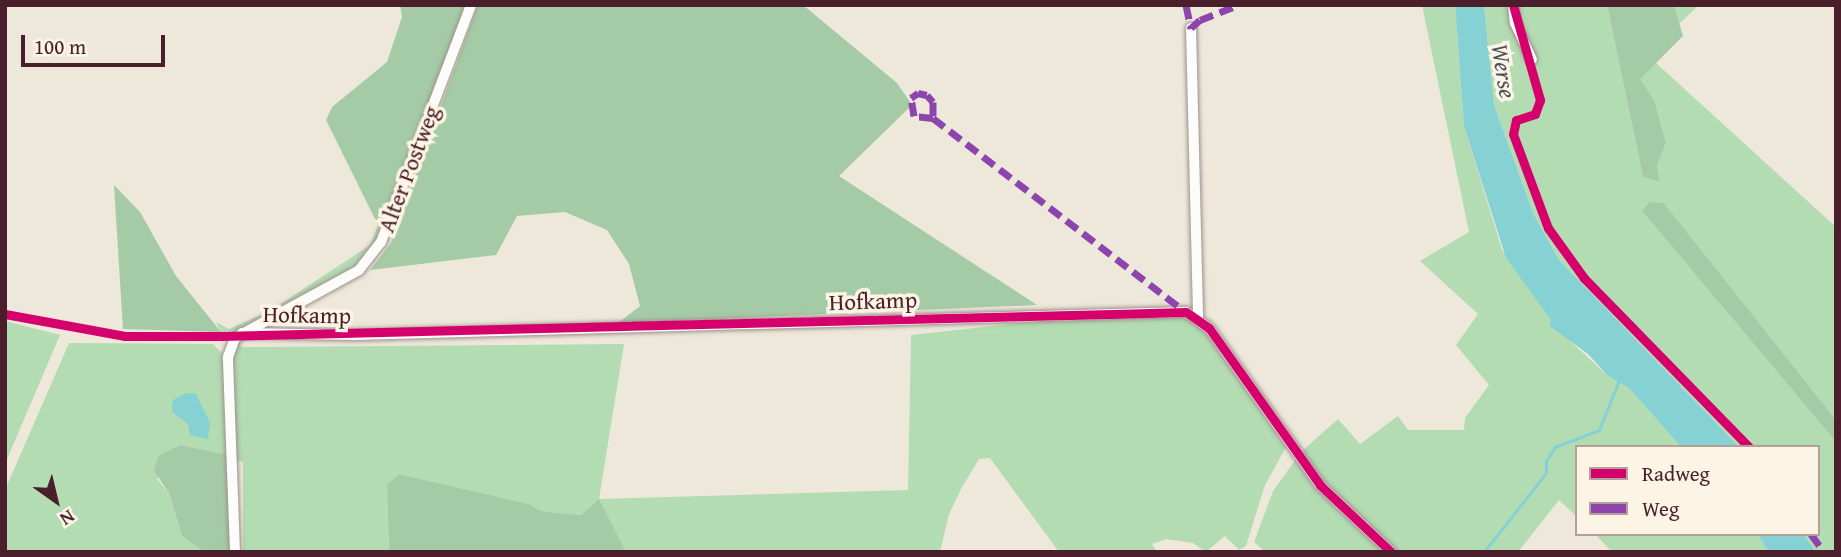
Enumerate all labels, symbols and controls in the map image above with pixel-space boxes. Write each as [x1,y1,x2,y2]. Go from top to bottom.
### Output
scale bar [24,21,168,65]
text: 100 m [34,31,86,62]
water label: Werse [1485,42,1523,100]
street label: Alter Postweg [372,102,446,236]
street label: Hofkamp [828,286,918,316]
street label: Hofkamp [263,300,351,330]
legend [1575,445,1820,536]
text: Radweg [1642,458,1710,489]
north arrow [21,466,91,536]
text: Weg [1642,493,1679,524]
text: N [55,503,81,534]

